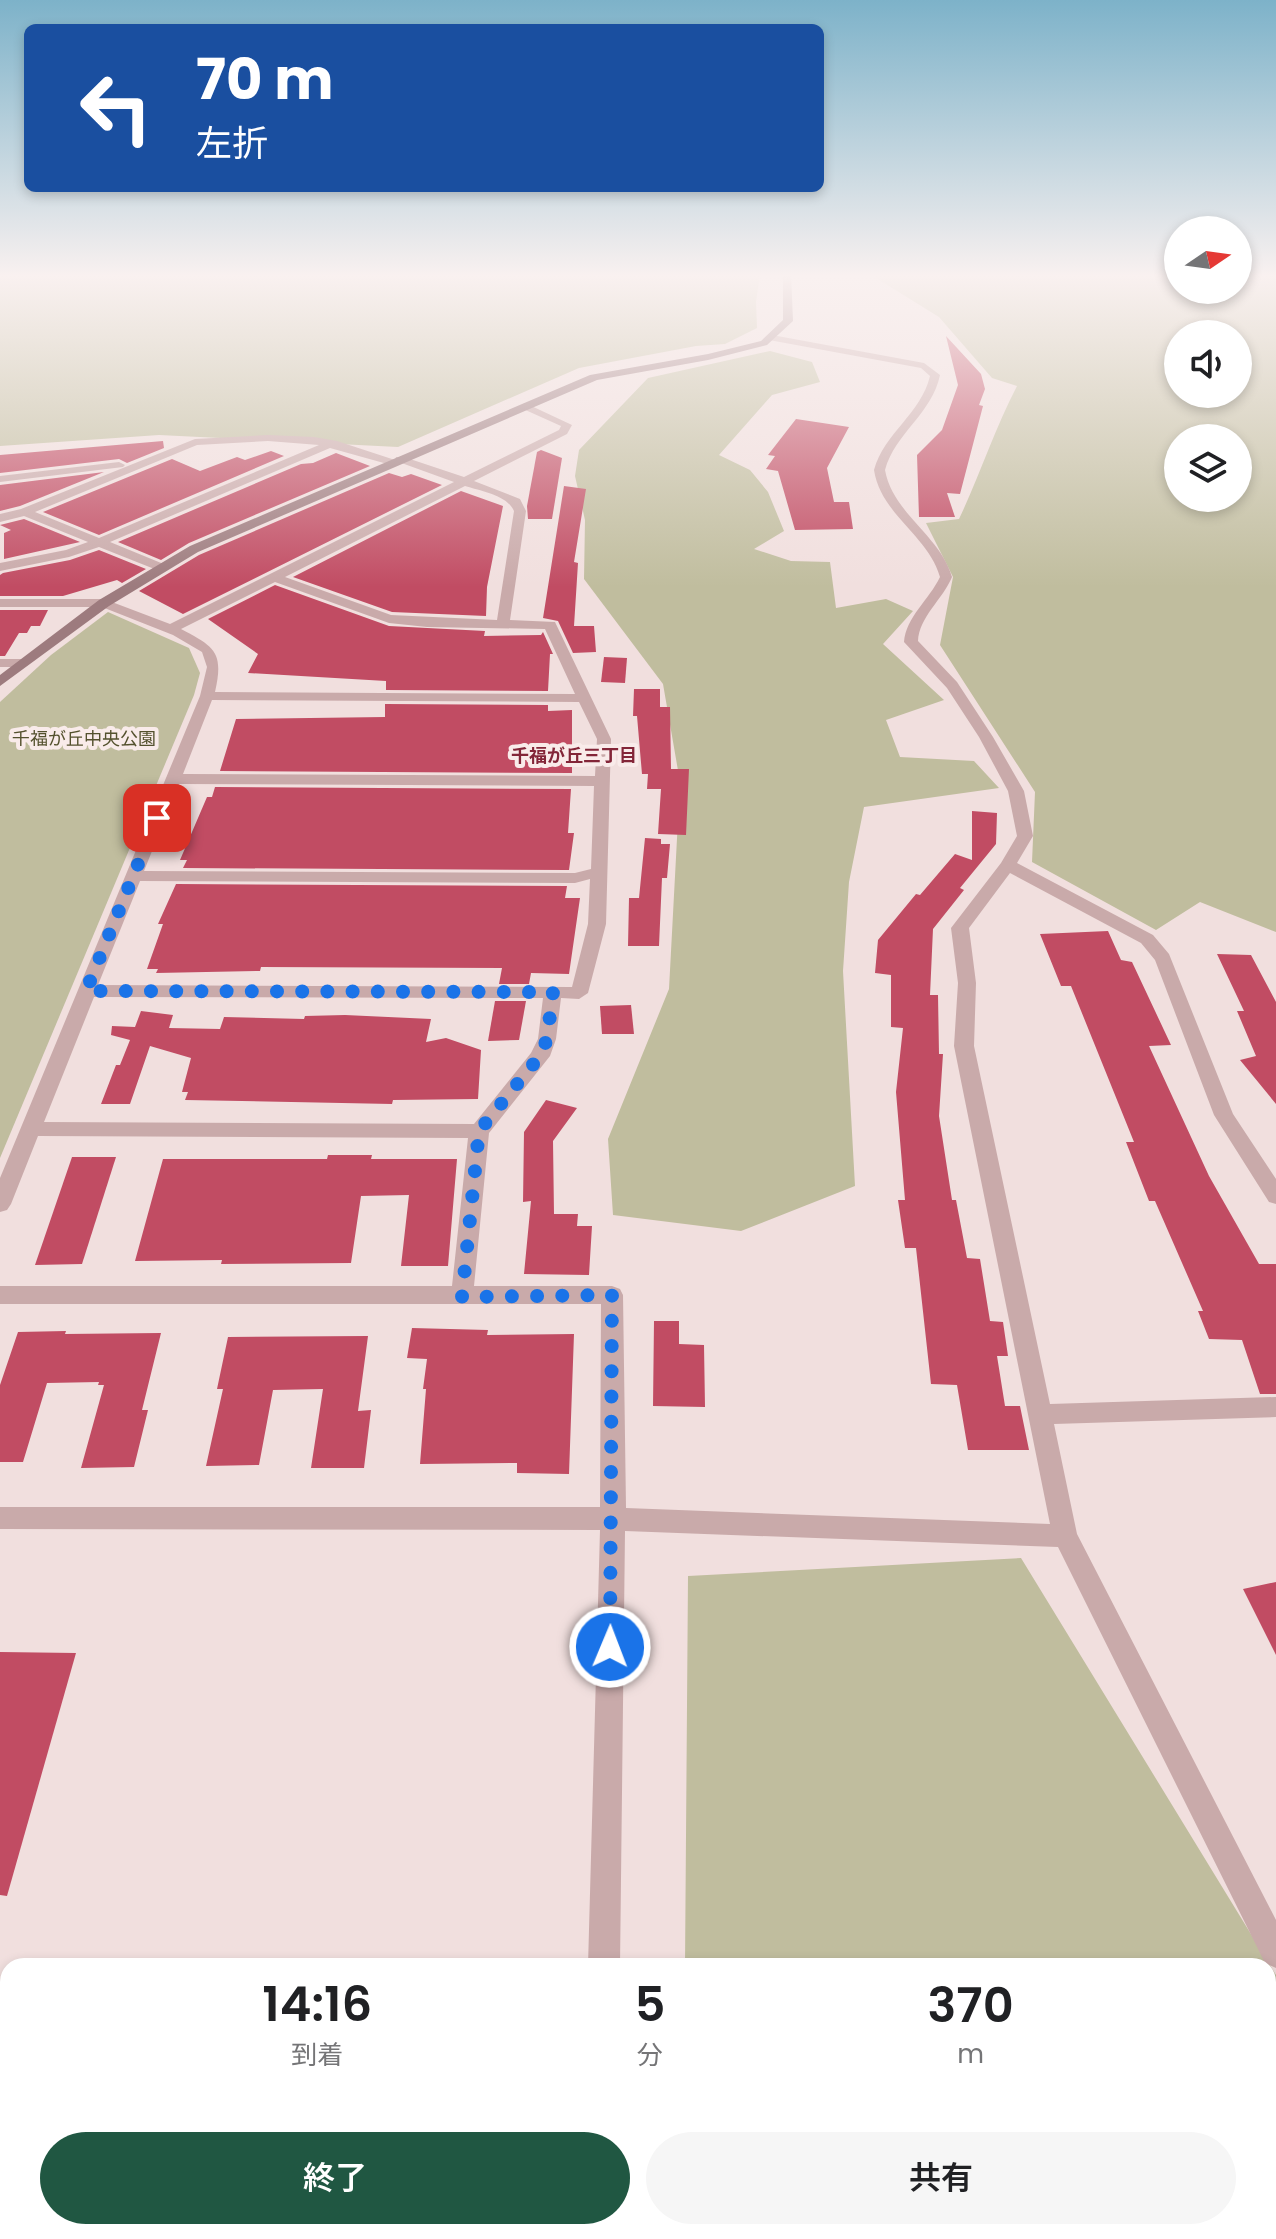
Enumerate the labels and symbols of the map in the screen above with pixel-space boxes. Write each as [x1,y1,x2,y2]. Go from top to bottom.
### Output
north arrow [1164,216,1252,304]
park label: 千福が丘中央公園 [12,726,156,751]
district label: 千福が丘三丁目 [511,743,637,768]
pin [123,784,191,852]
position arrow [568,1605,652,1689]

